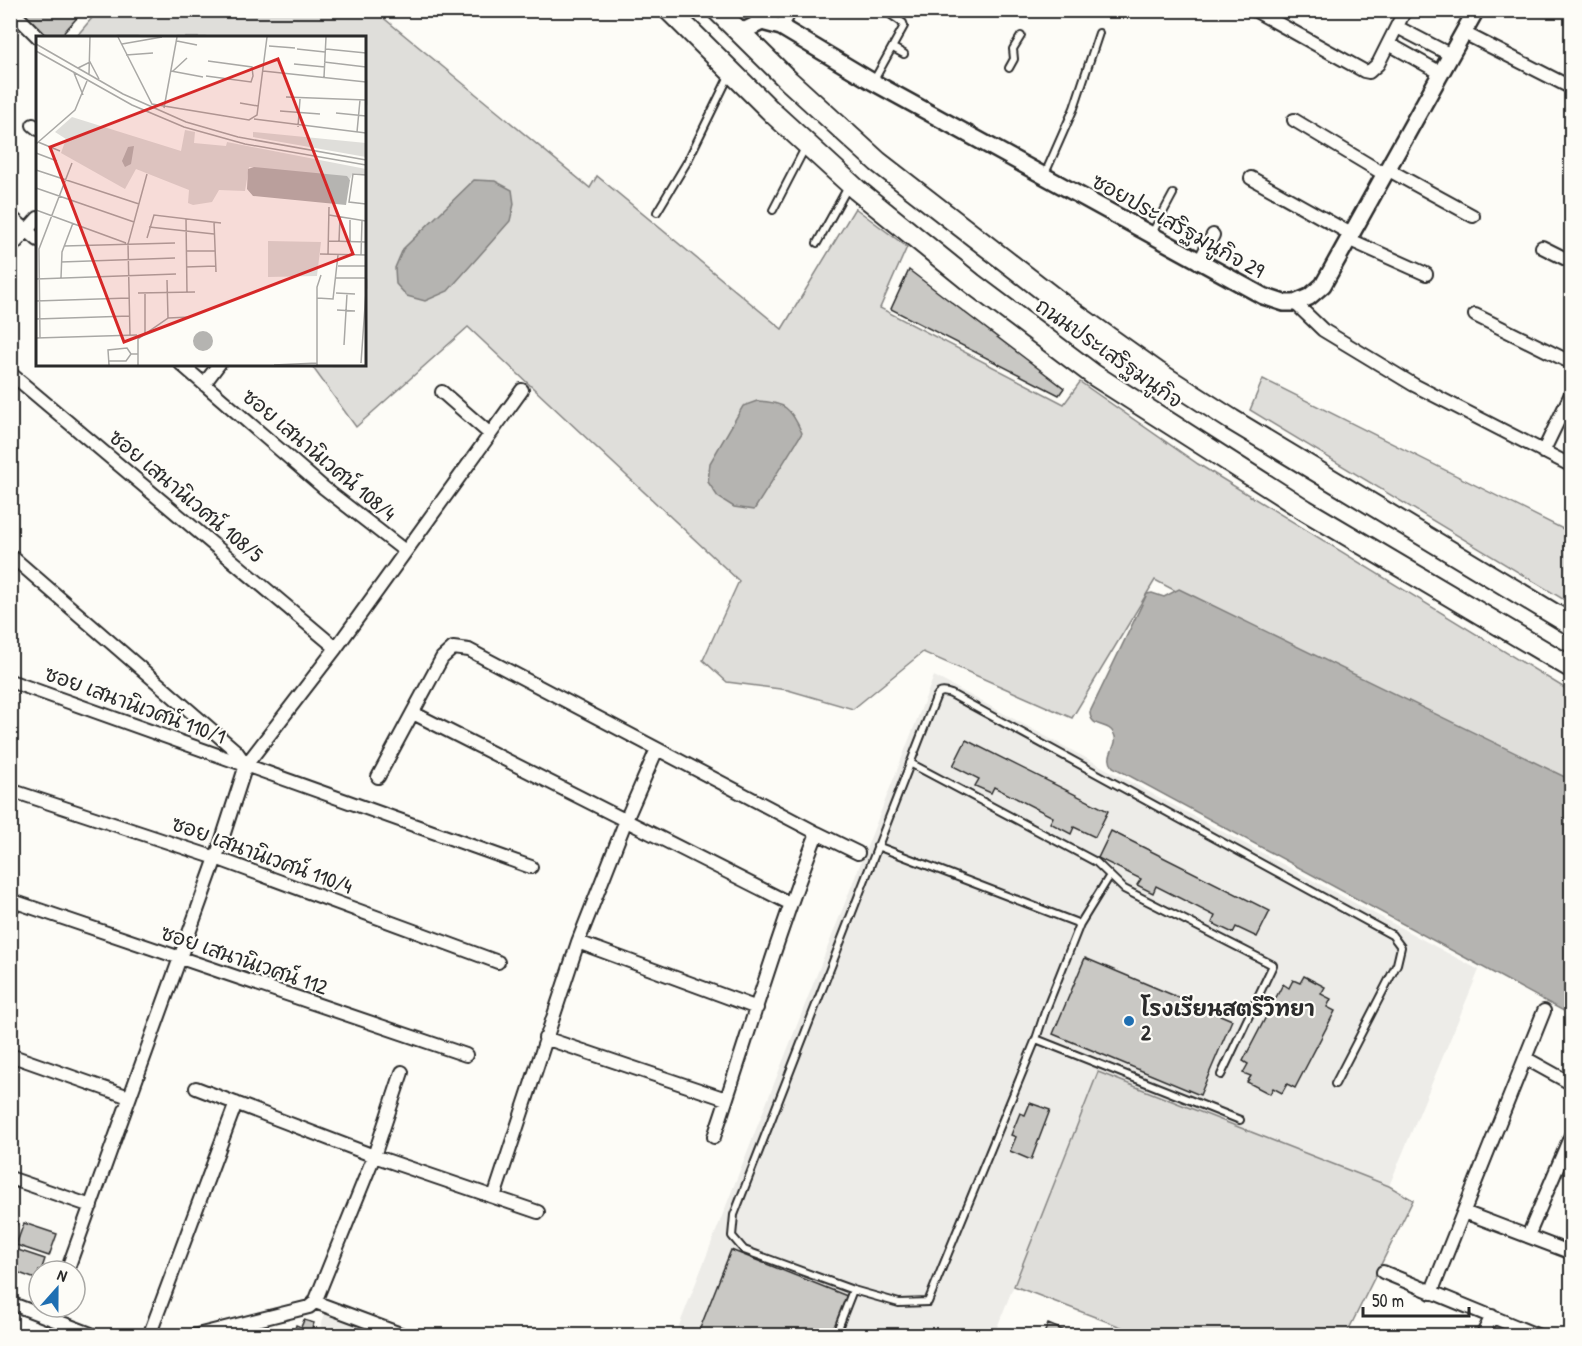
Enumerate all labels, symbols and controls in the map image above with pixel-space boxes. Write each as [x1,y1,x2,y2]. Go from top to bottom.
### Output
inset map [36,36,366,366]
street label: ซอยประเสริฐมนูกิจ 29 [1086,166,1270,287]
street label: ถนนประเสริฐมนูกิจ [1029,291,1189,416]
street label: ซอย เสนานิเวศน์ 108/4 [236,382,402,528]
street label: ซอย เสนานิเวศน์ 108/5 [103,422,270,569]
street label: ซอย เสนานิเวศน์ 110/1 [41,658,230,751]
street label: ซอย เสนานิเวศน์ 110/4 [168,808,357,901]
street label: ซอย เสนานิเวศน์ 112 [157,917,332,1002]
place label: โรงเรียนสตรีวิทยา 2 [1140,994,1314,1047]
marker: โรงเรียนสตรีวิทยา 2 [1122,1014,1136,1028]
north arrow [27,1259,87,1319]
text: N [54,1263,71,1287]
scale bar [1363,1280,1470,1318]
text: 50 m [1372,1288,1404,1313]

